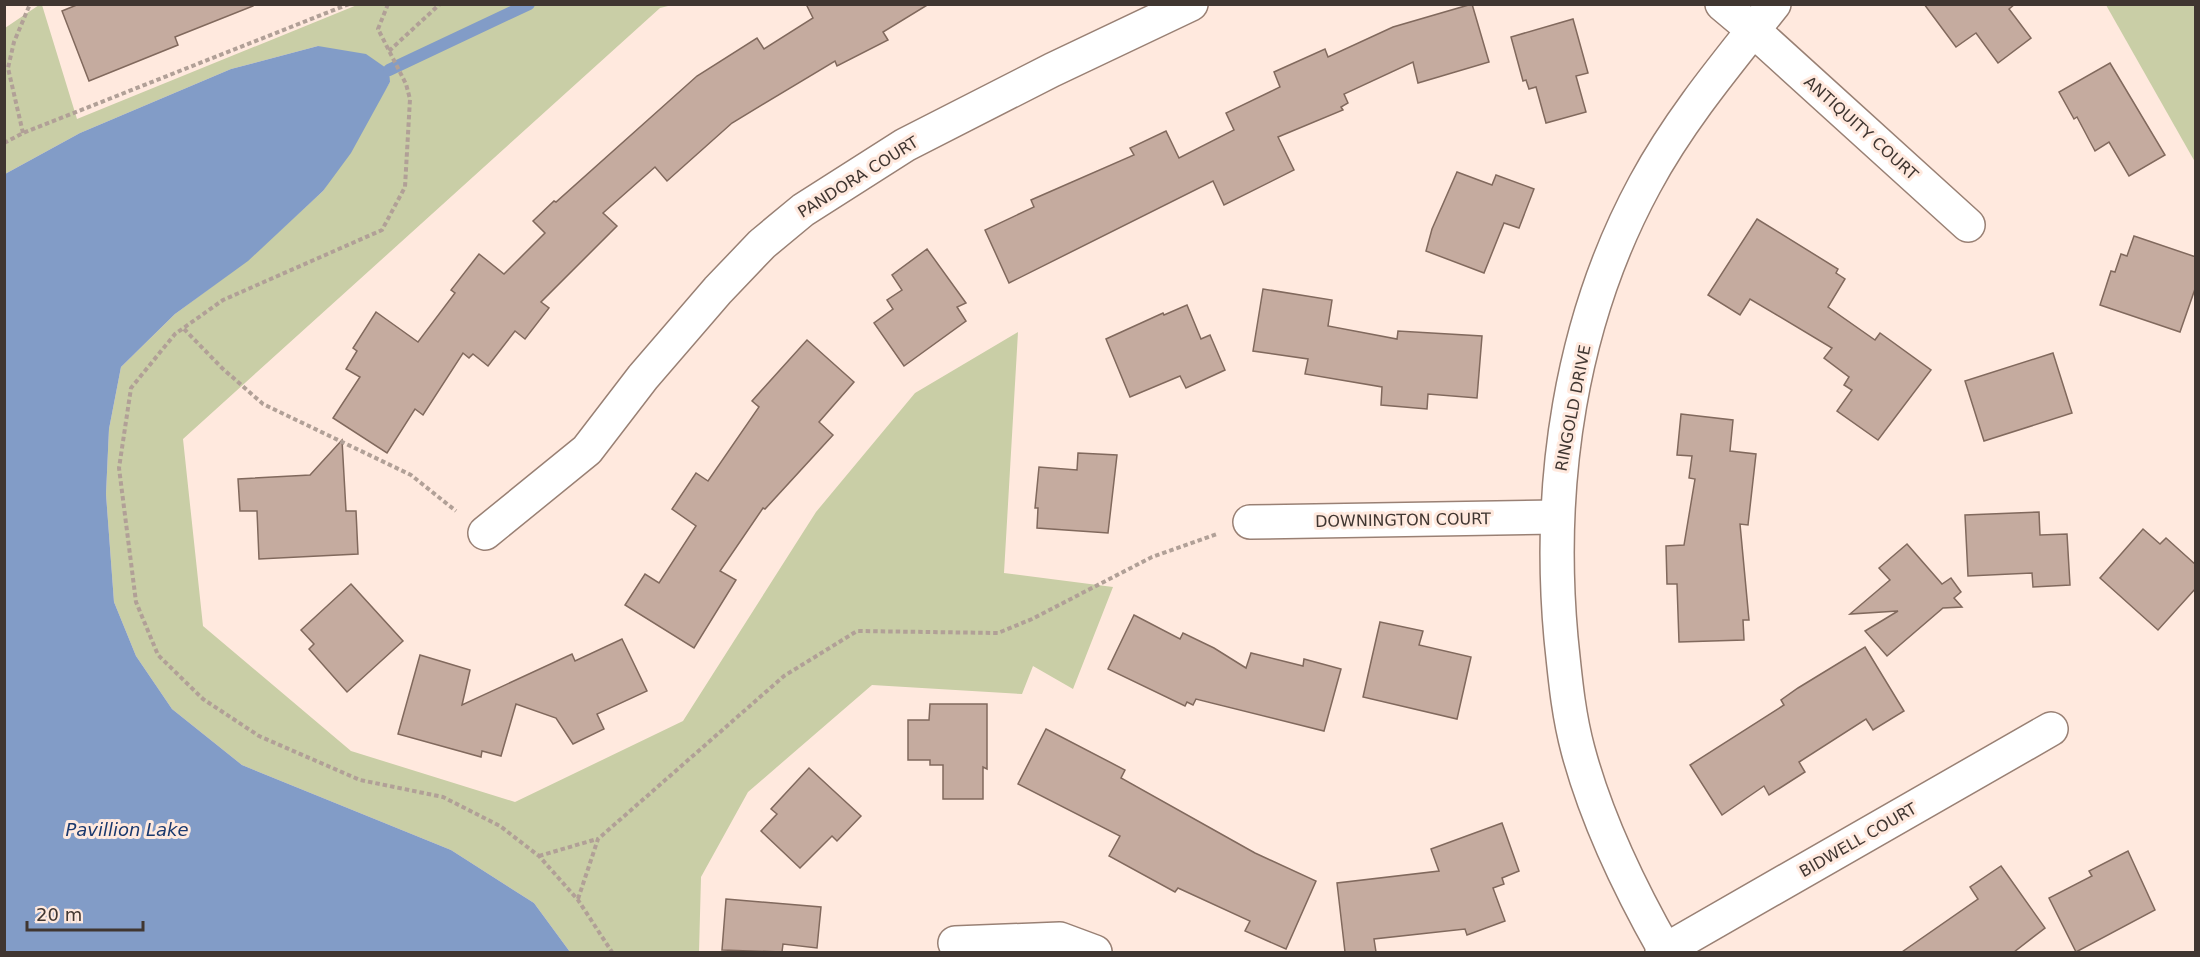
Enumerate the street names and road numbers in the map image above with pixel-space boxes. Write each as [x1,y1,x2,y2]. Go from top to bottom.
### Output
street label: ANTIQUITY COURT [1800,72,1922,184]
street label: PANDORA COURT [794,132,922,222]
street label: RINGOLD DRIVE [1551,343,1595,473]
street label: DOWNINGTON COURT [1315,509,1491,531]
street label: BIDWELL COURT [1796,799,1920,881]

